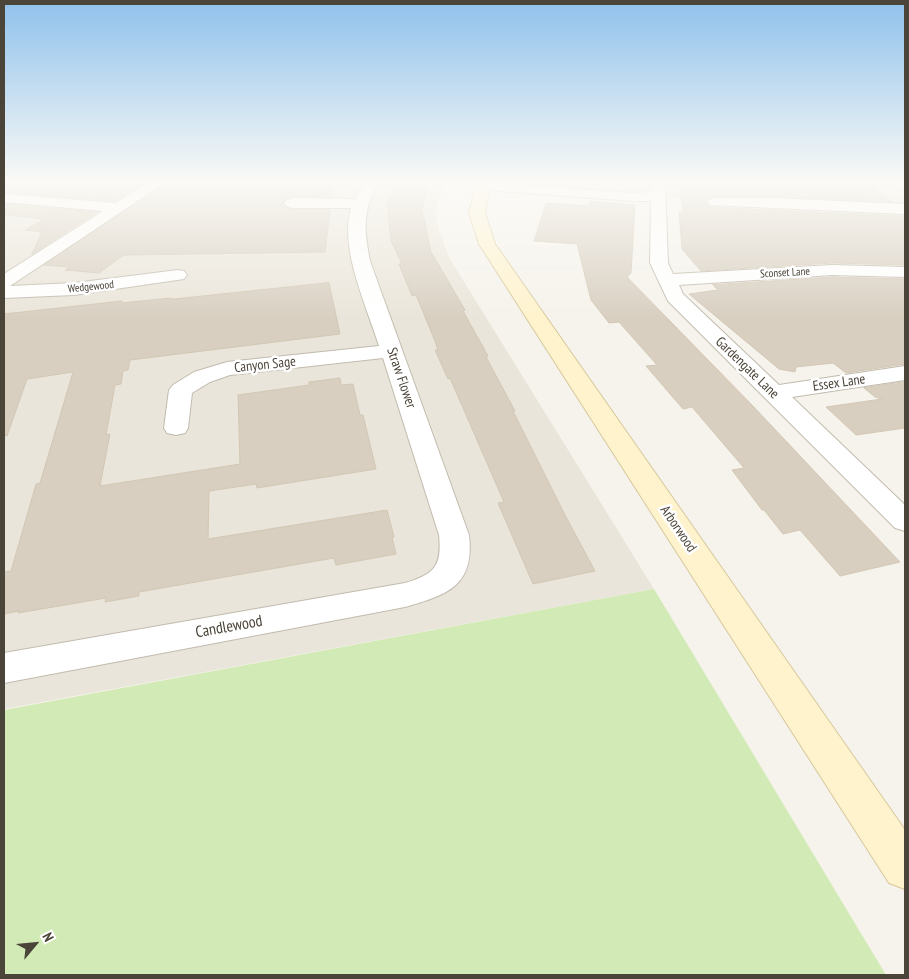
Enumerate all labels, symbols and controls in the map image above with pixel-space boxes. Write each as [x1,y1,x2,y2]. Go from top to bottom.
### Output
street label: Sconset Lane [760,265,810,281]
street label: Wedgewood [67,278,115,296]
street label: Gardengate Lane [712,334,782,402]
street label: Straw Flower [383,345,419,411]
street label: Canyon Sage [233,353,297,377]
street label: Essex Lane [812,371,866,395]
street label: Arborwood [656,502,700,556]
street label: Candlewood [194,612,264,642]
north arrow [10,919,60,969]
text: N [39,929,58,945]

